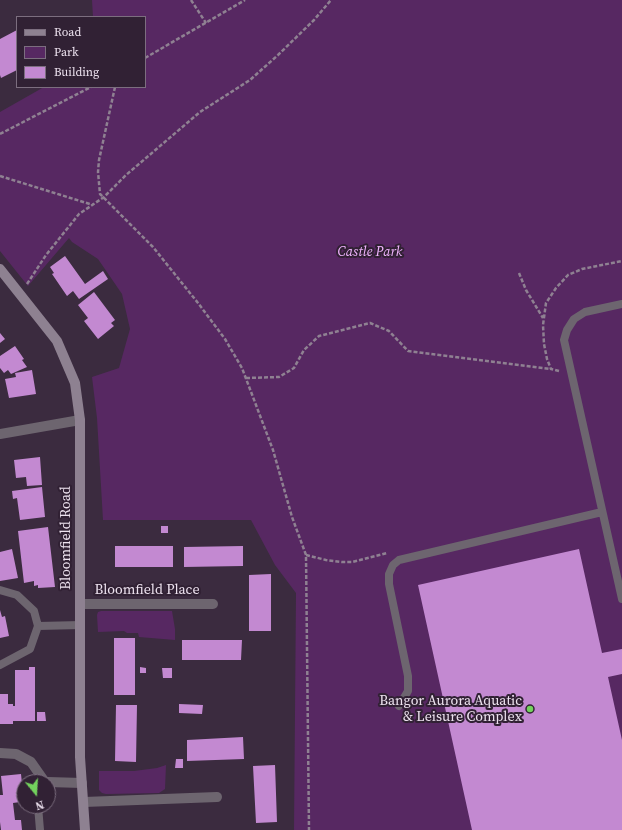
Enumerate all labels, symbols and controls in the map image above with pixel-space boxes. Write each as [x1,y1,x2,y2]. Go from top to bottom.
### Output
legend [16,16,146,88]
text: Road [54,24,81,40]
text: Park [54,44,79,60]
text: Building [54,64,99,80]
park label: Castle Park [338,244,402,260]
street label: Bloomfield Road [58,486,74,590]
street label: Bloomfield Place [94,582,200,598]
place label: Bangor Aurora Aquatic & Leisure Complex [379,693,522,726]
marker: Bangor Aurora Aquatic & Leisure Complex [525,704,535,714]
north arrow [16,774,56,814]
text: N [33,797,46,813]

